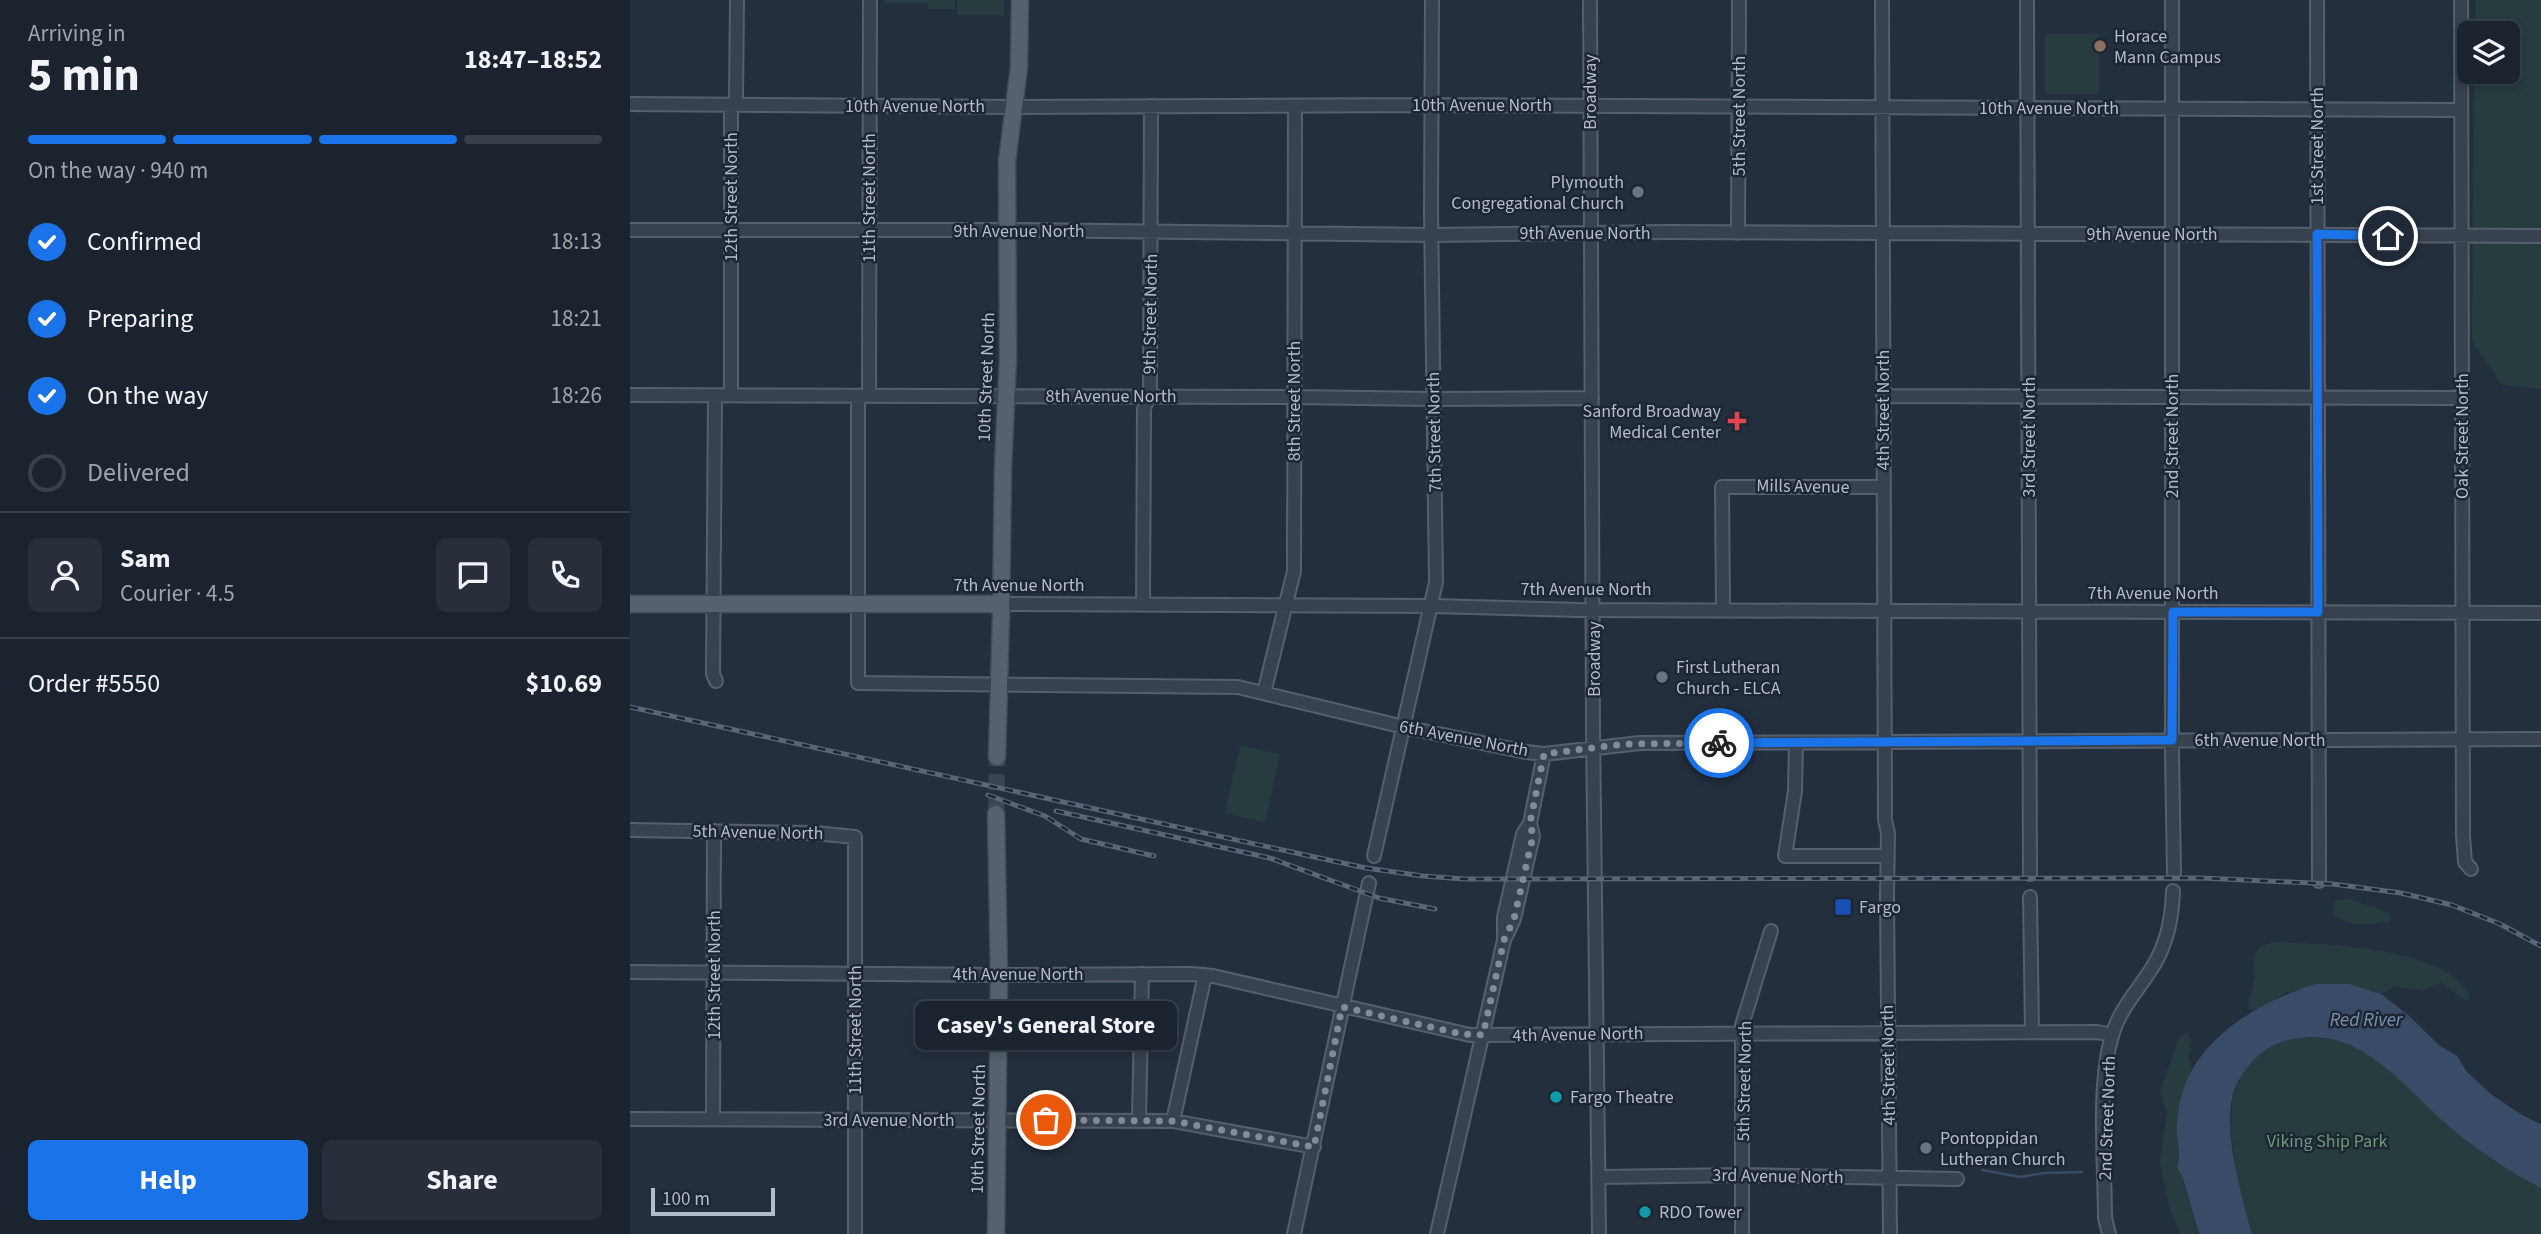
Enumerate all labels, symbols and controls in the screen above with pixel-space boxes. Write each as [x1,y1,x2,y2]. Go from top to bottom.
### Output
text: Arriving in [28,17,126,50]
map controls [2457,21,2520,84]
button: layers [2457,21,2520,84]
place label: Horace Mann Campus [2114,24,2221,70]
marker: Horace Mann Campus [2092,38,2108,54]
text: 18:47–18:52 [464,41,602,78]
text: 5 min [28,43,140,108]
street label: Broadway [1578,54,1603,130]
street label: 5th Street North [1727,56,1752,176]
street label: 1st Street North [2305,87,2330,205]
street label: 10th Avenue North [1412,93,1552,118]
street label: 10th Avenue North [845,94,985,119]
street label: 10th Avenue North [1979,96,2119,121]
street label: 12th Street North [719,132,744,262]
street label: 11th Street North [857,133,882,263]
text: On the way · 940 m [28,154,208,187]
place label: Plymouth Congregational Church [1451,170,1624,216]
marker: Plymouth Congregational Church [1630,184,1646,200]
pin [2358,206,2418,266]
icon: home [2369,217,2407,255]
street label: 9th Avenue North [953,219,1085,244]
street label: 9th Avenue North [1519,221,1651,246]
street label: 9th Avenue North [2086,222,2218,247]
icon: check [28,223,66,261]
text: Confirmed [87,223,202,260]
text: 18:13 [551,225,602,258]
street label: 9th Street North [1137,253,1164,375]
icon: check [28,300,66,338]
text: Preparing [87,300,193,337]
text: 18:21 [551,302,602,335]
street label: 10th Street North [972,312,1001,442]
street label: 8th Street North [1282,341,1307,461]
street label: 4th Street North [1871,350,1896,470]
street label: 7th Street North [1421,371,1448,493]
street label: Oak Street North [2450,373,2475,499]
street label: 2nd Street North [2160,374,2185,498]
icon: check [28,377,66,415]
text: On the way [87,377,208,414]
street label: 3rd Street North [2017,377,2042,497]
text: 18:26 [551,379,602,412]
street label: 8th Avenue North [1045,384,1177,409]
place label: Sanford Broadway Medical Center [1583,399,1722,445]
marker: Sanford Broadway Medical Center [1727,411,1747,431]
text: Delivered [87,454,190,491]
street label: Mills Avenue [1756,473,1850,500]
button: person [28,538,102,612]
button: chat [436,538,510,612]
button: phone [528,538,602,612]
text: Sam [120,540,170,577]
street label: 7th Avenue North [953,573,1085,598]
text: Courier · 4.5 [120,577,235,610]
street label: 7th Avenue North [1520,577,1652,602]
street label: 7th Avenue North [2087,581,2219,606]
street label: Broadway [1582,621,1607,697]
place label: First Lutheran Church - ELCA [1676,655,1781,701]
text: Order #5550 [28,665,160,702]
text: $10.69 [526,665,602,702]
marker: First Lutheran Church - ELCA [1654,669,1670,685]
courier [1684,708,1754,778]
street label: 6th Avenue North [1397,714,1531,763]
icon: bike [1700,724,1738,762]
street label: 6th Avenue North [2194,728,2326,753]
street label: 5th Avenue North [692,819,824,846]
place label: Fargo [1859,895,1901,920]
marker: Fargo [1833,897,1853,917]
street label: 12th Street North [702,910,727,1040]
street label: 4th Avenue North [952,962,1084,987]
street label: 11th Street North [843,965,868,1095]
callout: Casey's General Store [915,1001,1177,1050]
street label: 4th Street North [1875,1004,1902,1126]
water label: Red River [2330,1007,2404,1034]
text: Casey's General Store [937,1009,1155,1042]
street label: 5th Street North [1731,1020,1758,1142]
street label: 4th Avenue North [1512,1021,1644,1048]
street label: 2nd Street North [2093,1055,2122,1181]
street label: 10th Street North [965,1064,992,1194]
place label: Fargo Theatre [1570,1085,1674,1110]
marker: Fargo Theatre [1548,1089,1564,1105]
pin [1016,1090,1076,1150]
icon: bag [1027,1101,1065,1139]
street label: 3rd Avenue North [823,1108,955,1133]
place label: Pontoppidan Lutheran Church [1940,1126,2065,1172]
park label: Viking Ship Park [2267,1129,2387,1154]
button: Help [28,1140,308,1220]
button: Share [322,1140,602,1220]
marker: Pontoppidan Lutheran Church [1918,1140,1934,1156]
street label: 3rd Avenue North [1712,1163,1844,1190]
scale bar [651,1185,775,1217]
text: 100 m [662,1186,710,1213]
place label: RDO Tower [1659,1200,1743,1225]
marker: RDO Tower [1637,1204,1653,1220]

